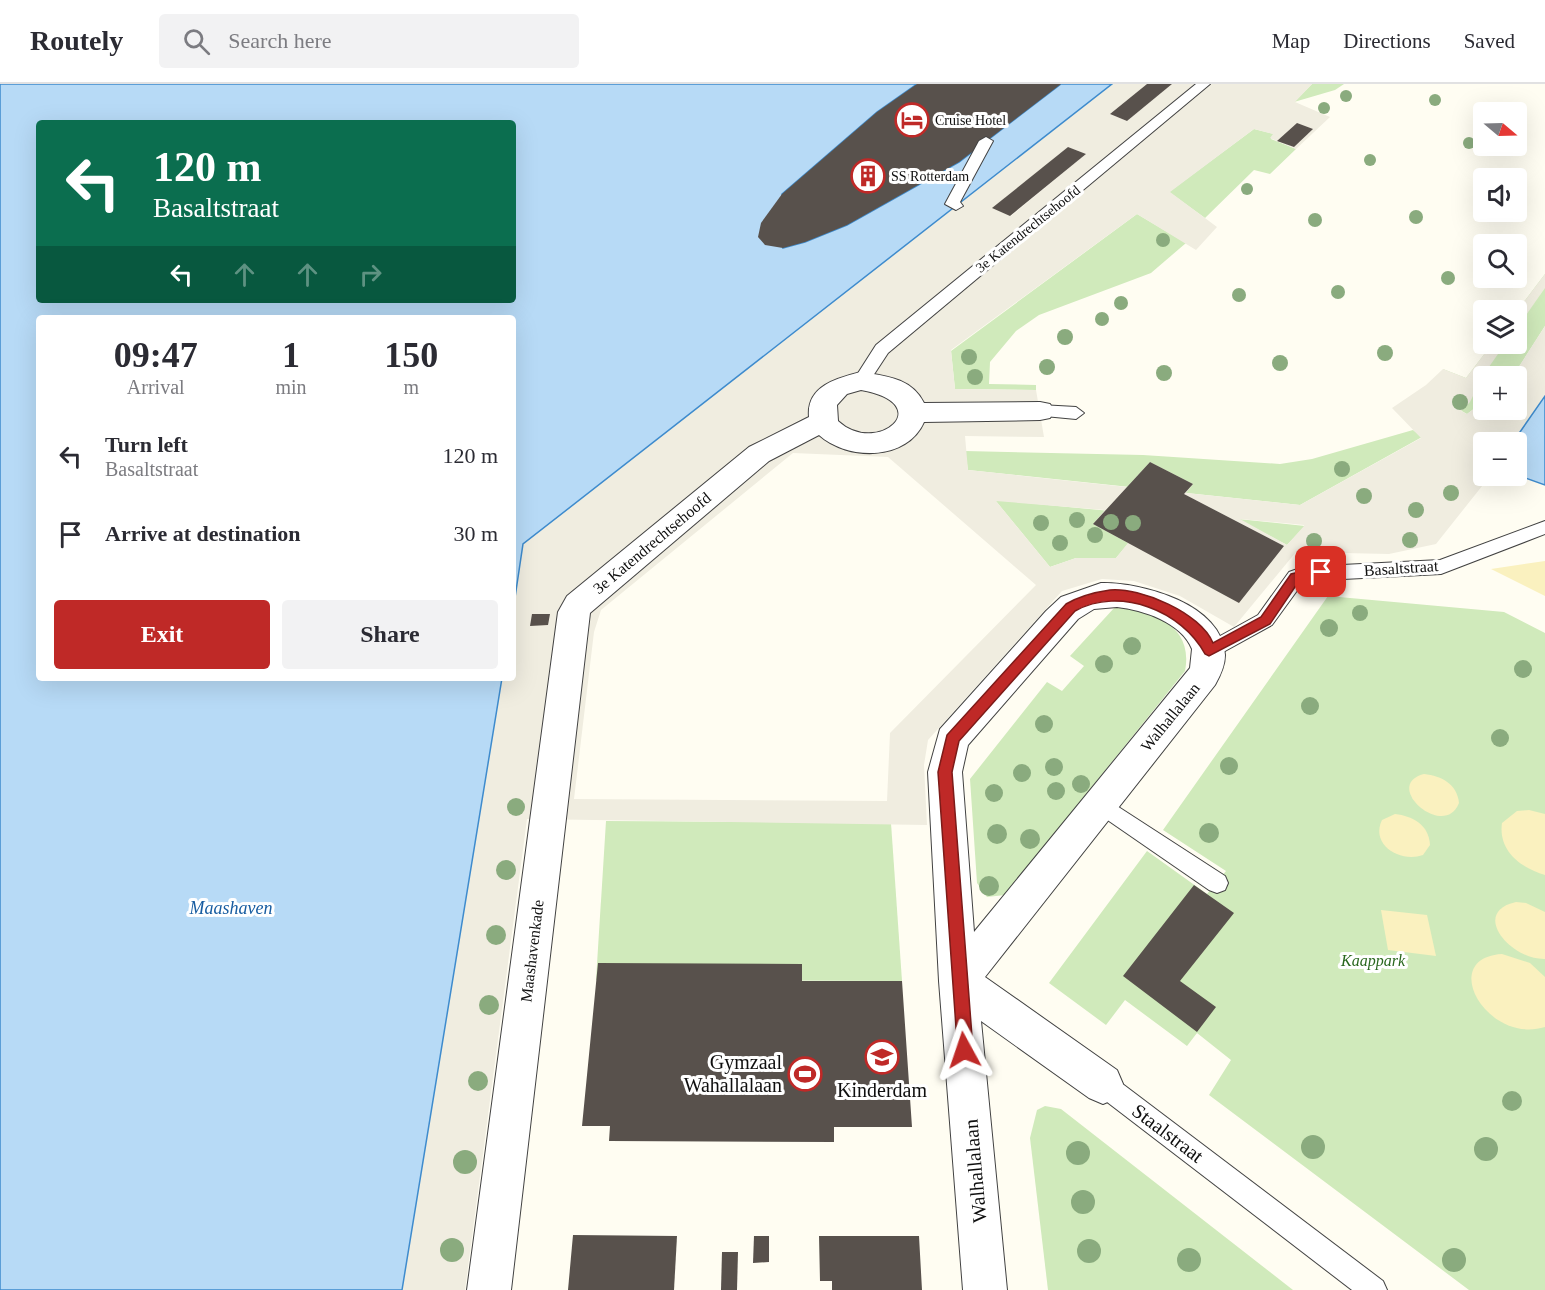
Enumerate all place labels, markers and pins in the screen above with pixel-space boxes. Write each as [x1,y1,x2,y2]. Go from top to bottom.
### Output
hotel icon: Cruise Hotel [894,102,930,138]
place label: Cruise Hotel [935,113,1006,128]
building icon: SS Rotterdam [850,158,886,194]
place label: SS Rotterdam [891,169,969,184]
pin [1295,546,1346,597]
school or university icon: Kinderdam [864,1039,900,1075]
place label: Gymzaal Wahallalaan [684,1051,782,1096]
sports icon: Gymzaal Wahallalaan [787,1056,823,1092]
place label: Kinderdam [837,1079,927,1101]

